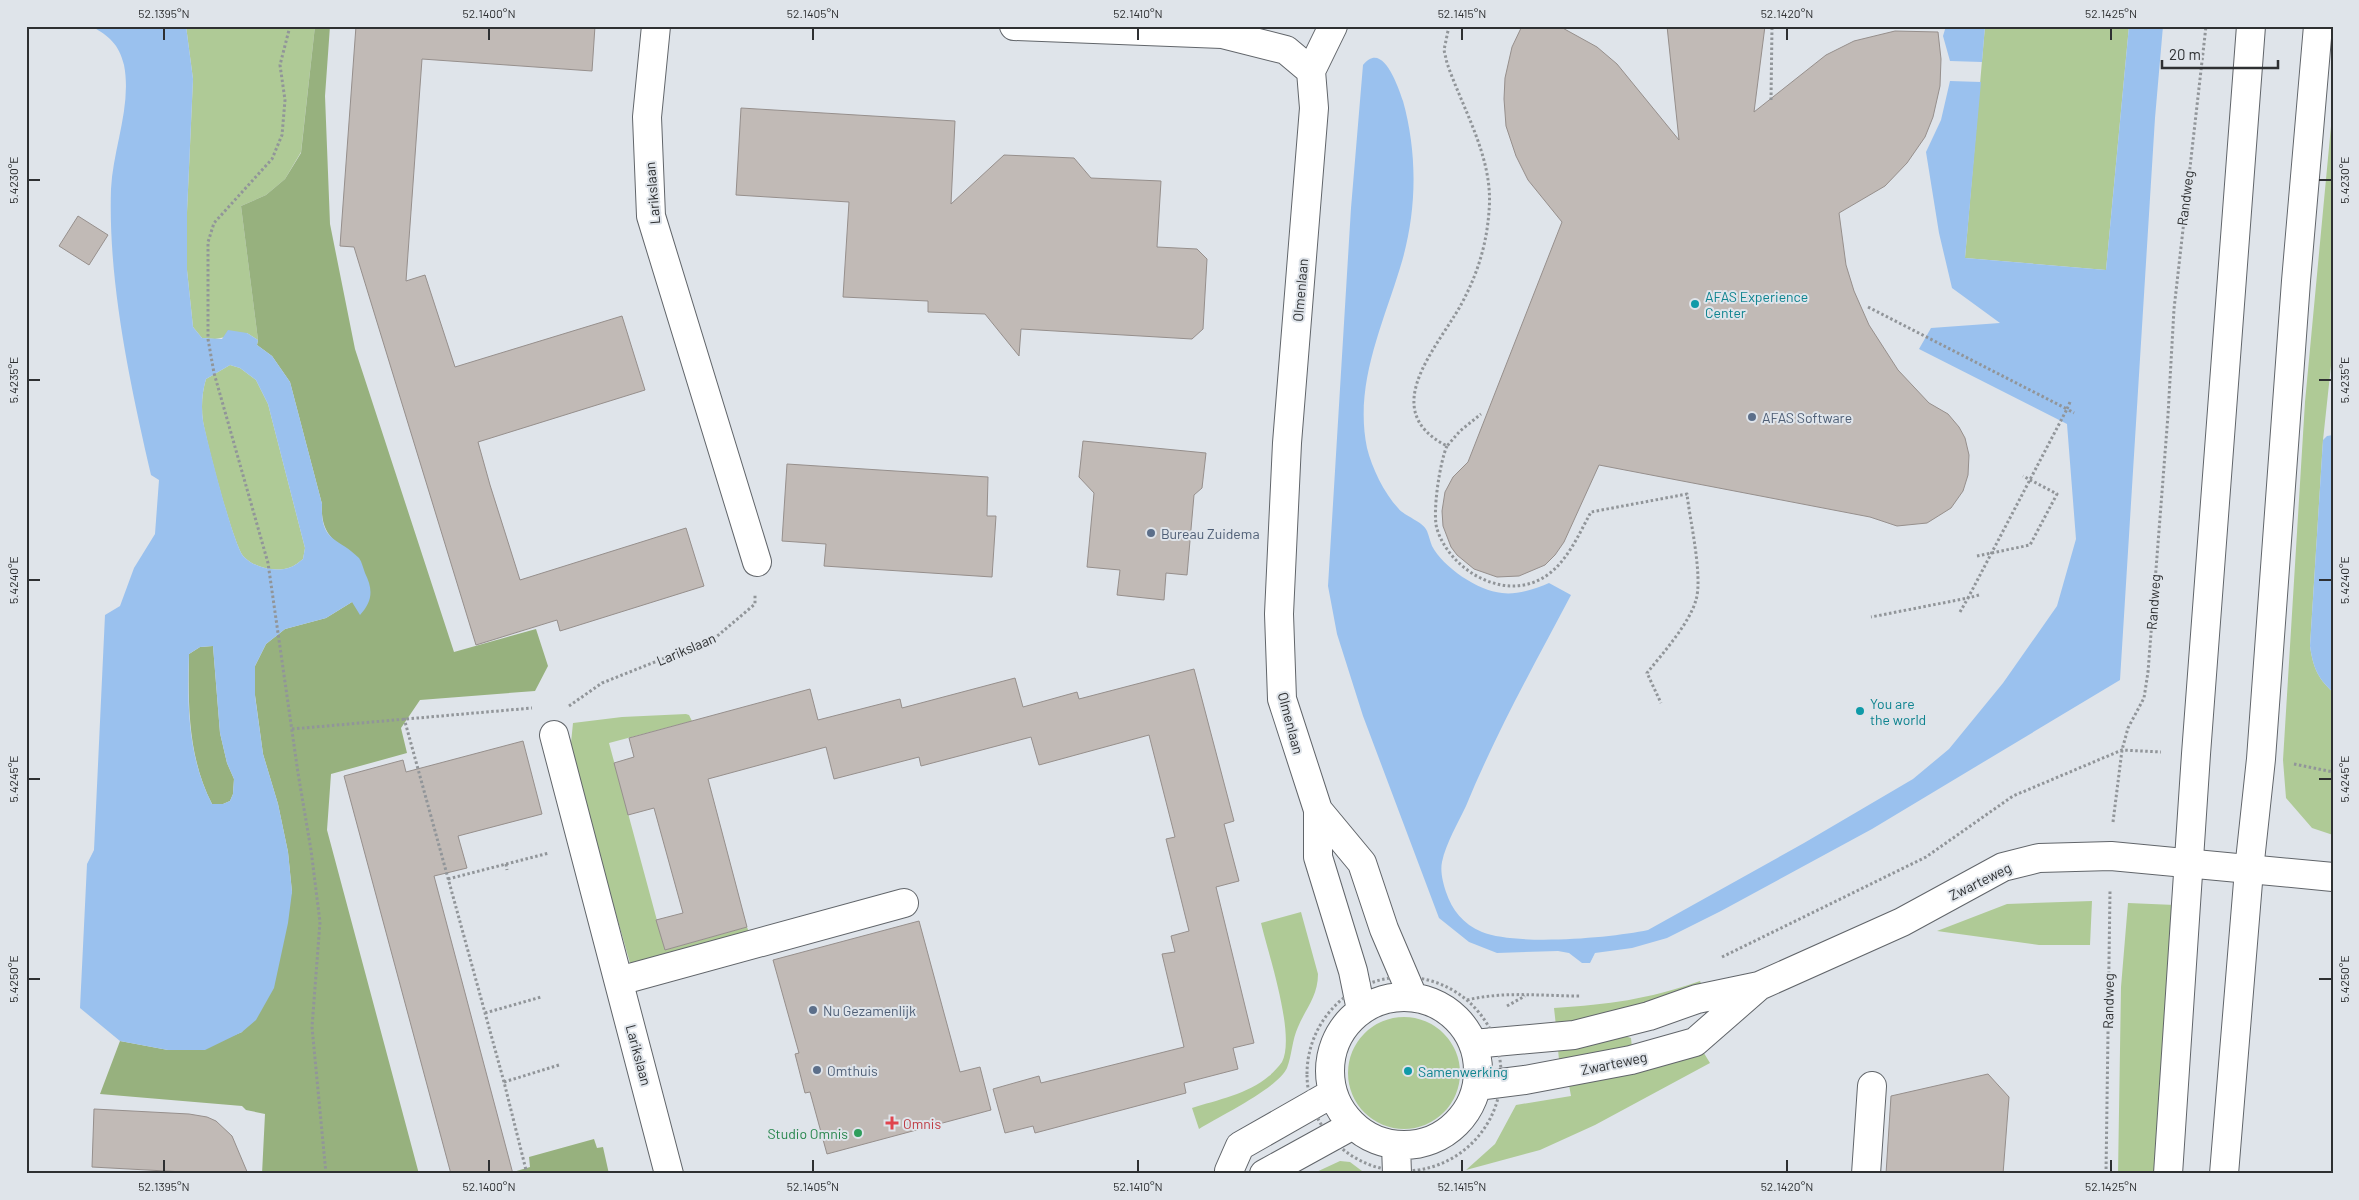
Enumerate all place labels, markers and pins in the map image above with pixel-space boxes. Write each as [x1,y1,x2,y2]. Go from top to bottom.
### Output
place label: AFAS Experience Center [1705,288,1808,321]
marker: AFAS Experience Center [1689,298,1701,310]
place label: AFAS Software [1762,409,1852,426]
marker: AFAS Software [1746,411,1758,423]
place label: Bureau Zuidema [1161,525,1260,542]
marker: Bureau Zuidema [1145,527,1157,539]
place label: You are the world [1870,695,1926,728]
marker: You are the world [1854,705,1866,717]
place label: Nu Gezamenlijk [823,1002,916,1019]
marker: Nu Gezamenlijk [807,1004,819,1016]
place label: Omthuis [827,1062,878,1079]
place label: Samenwerking [1418,1063,1508,1080]
marker: Omthuis [811,1064,823,1076]
marker: Samenwerking [1402,1065,1414,1077]
place label: Omnis [903,1115,941,1132]
marker: Omnis [885,1116,899,1130]
place label: Studio Omnis [767,1125,848,1142]
marker: Studio Omnis [852,1127,864,1139]

